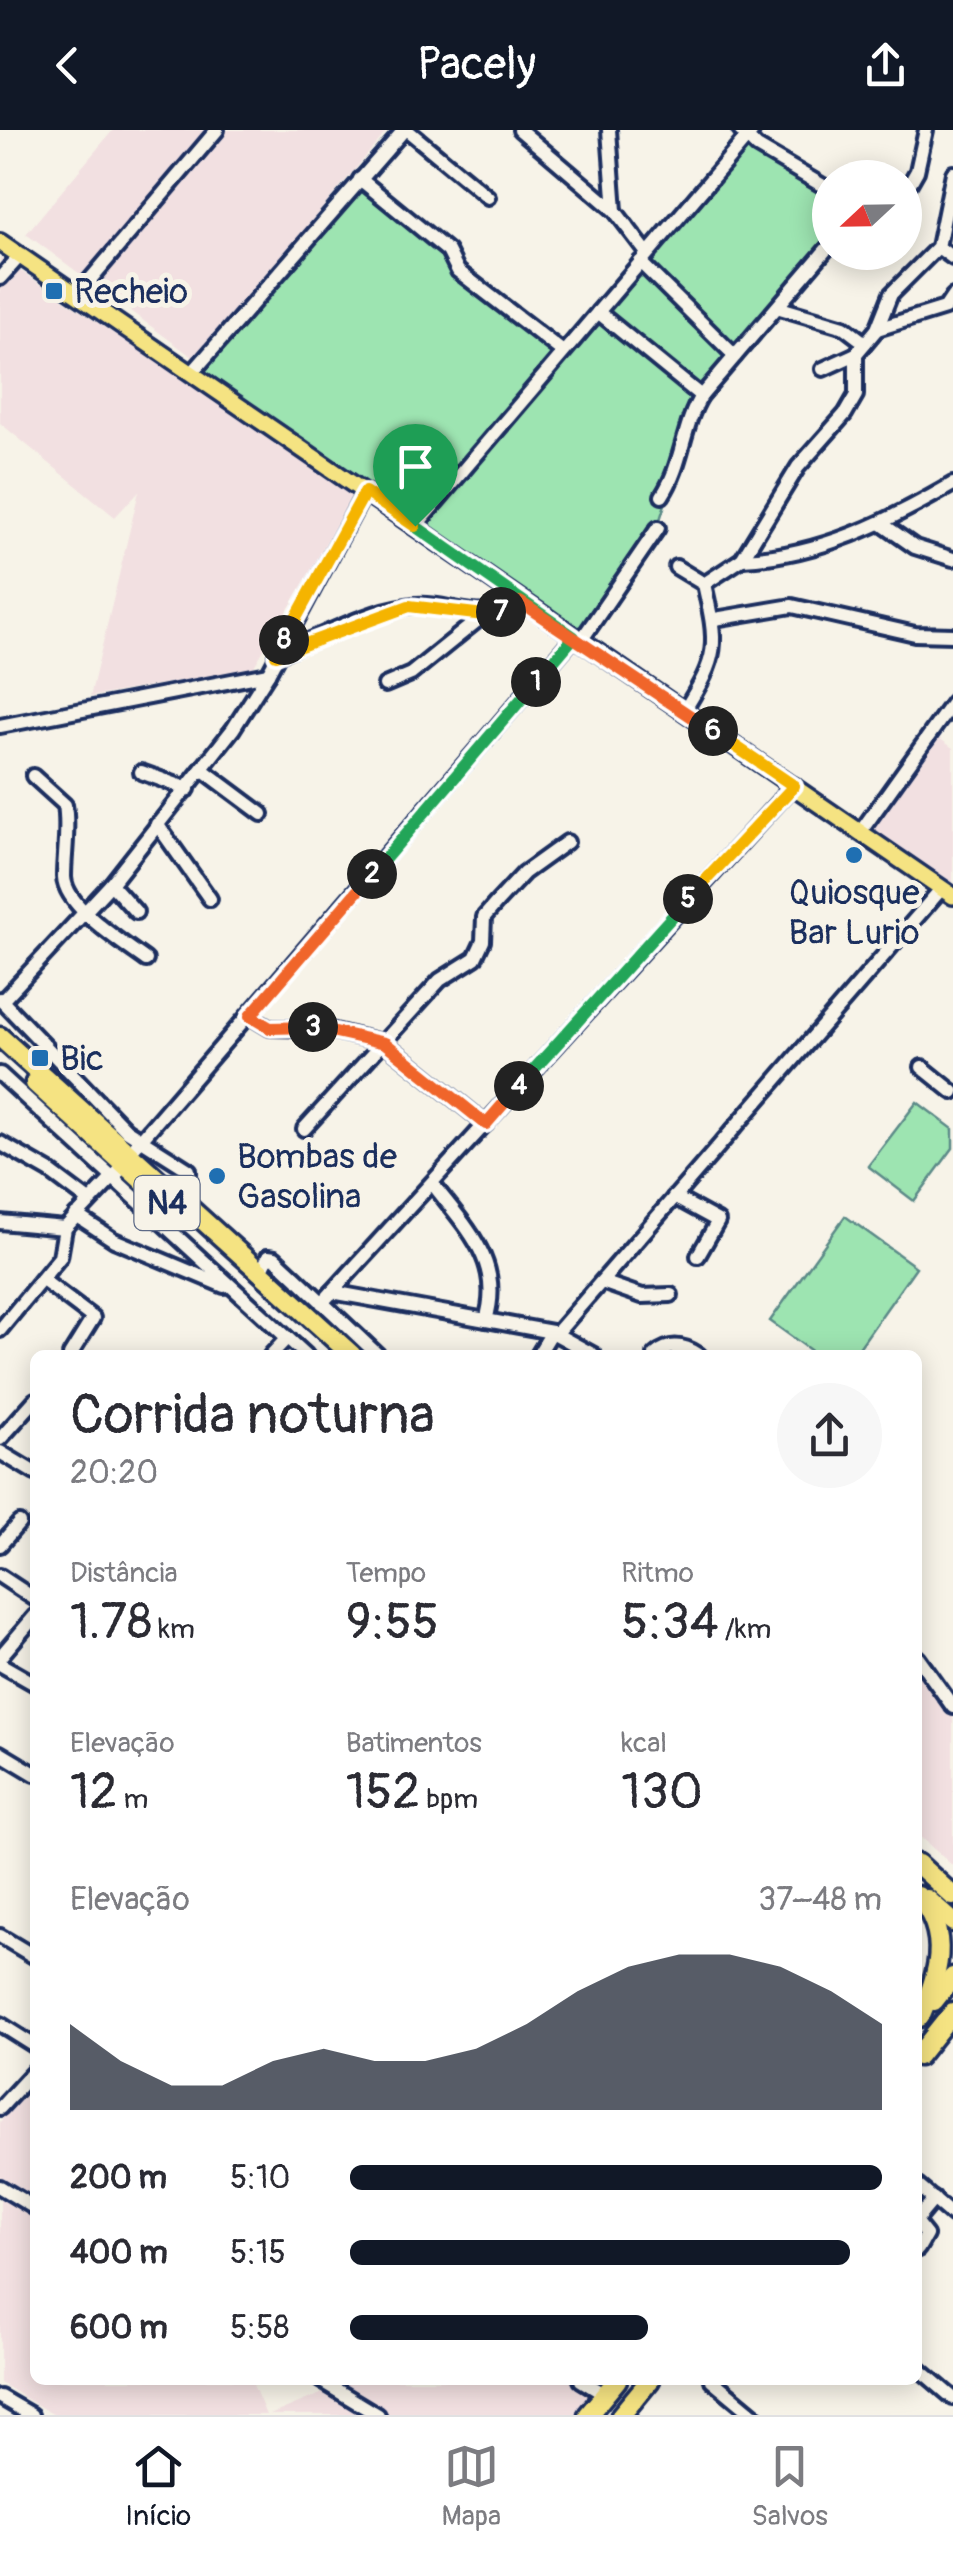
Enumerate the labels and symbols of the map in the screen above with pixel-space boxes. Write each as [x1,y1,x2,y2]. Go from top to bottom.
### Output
north arrow [812,160,922,270]
place label: Recheio [74,270,188,314]
marker: Recheio [43,280,65,302]
pin [373,424,458,527]
pin: 7 [476,587,526,637]
pin: 8 [259,615,309,665]
pin: 1 [511,657,561,707]
pin: 6 [688,706,738,756]
marker: Quiosque Bar Lurio [843,844,865,866]
pin: 2 [347,849,397,899]
place label: Quiosque Bar Lurio [788,871,920,955]
pin: 5 [663,874,713,924]
pin: 3 [288,1002,338,1052]
place label: Bic [60,1037,104,1081]
marker: Bic [29,1047,51,1069]
pin: 4 [494,1061,544,1111]
place label: Bombas de Gasolina [237,1135,397,1219]
marker: Bombas de Gasolina [206,1165,228,1187]
road number: N4 [134,1176,200,1230]

